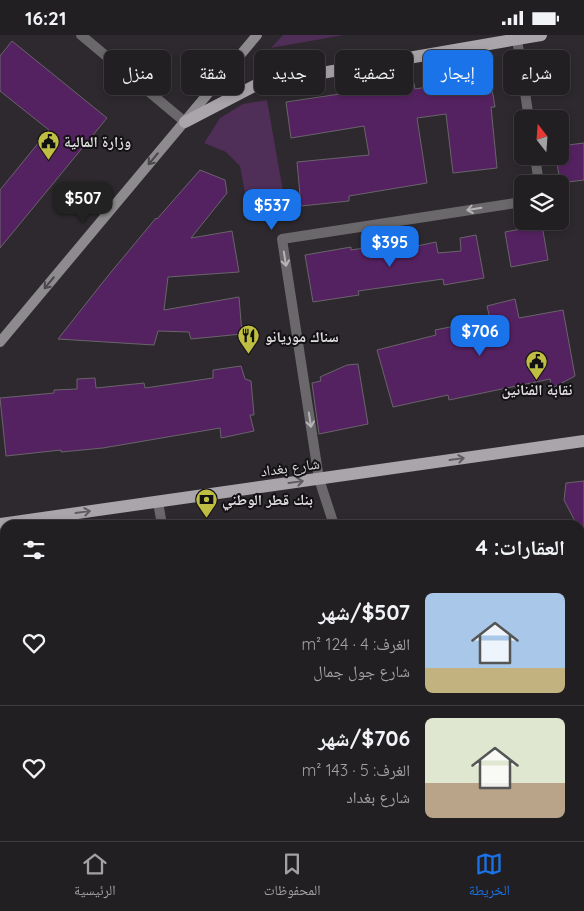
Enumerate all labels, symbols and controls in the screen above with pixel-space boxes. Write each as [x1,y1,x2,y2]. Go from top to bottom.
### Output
text: 16:21 [25,6,66,30]
chip: منزل [104,50,171,95]
chip: شقة [181,50,244,95]
chip: جديد [254,50,325,95]
chip: تصفية [335,50,413,95]
chip: إيجار [423,50,493,95]
chip: شراء [503,50,570,95]
north arrow [514,110,569,165]
map controls [514,110,569,230]
public building icon: وزارة المالية [36,129,60,160]
place label: وزارة المالية [64,132,131,151]
one-way arrow [148,152,159,165]
button: layers [514,175,569,230]
pin: $507 [53,181,113,224]
text: $507 [65,188,101,208]
pin: $537 [242,189,302,231]
text: $537 [254,195,290,215]
one-way arrow [467,205,483,215]
pin: $395 [360,225,420,268]
text: $395 [372,232,408,252]
one-way arrow [280,251,290,267]
one-way arrow [43,277,54,290]
pin: $706 [450,315,510,357]
text: $706 [461,321,499,341]
restaurant icon: سناك موريانو [237,324,261,355]
place label: سناك موريانو [265,327,339,346]
public building icon: نقابة الفنانين [525,349,549,380]
place label: نقابة الفنانين [502,380,572,399]
one-way arrow [305,411,315,427]
street label: شارع بغداد [259,453,321,482]
one-way arrow [448,454,464,464]
one-way arrow [287,477,303,487]
bank icon: بنك قطر الوطني [194,487,218,518]
place label: بنك قطر الوطني [222,490,313,511]
one-way arrow [75,507,91,517]
text: العقارات: 4 [476,534,565,560]
icon: filters [20,536,48,564]
text: $507/شهر [319,599,410,625]
icon: home [465,613,525,673]
icon: heart [20,629,48,657]
text: الغرف: 4 · 124 m² [301,634,410,654]
text: شارع جول جمال [313,661,410,681]
text: $706/شهر [318,725,410,751]
icon: home [465,738,525,798]
icon: heart [20,754,48,782]
text: الغرف: 5 · 143 m² [302,760,410,780]
text: شارع بغداد [346,787,410,807]
tab: الرئيسية [74,850,116,904]
tab: المحفوظات [264,850,321,904]
tab: الخريطة [469,850,510,904]

